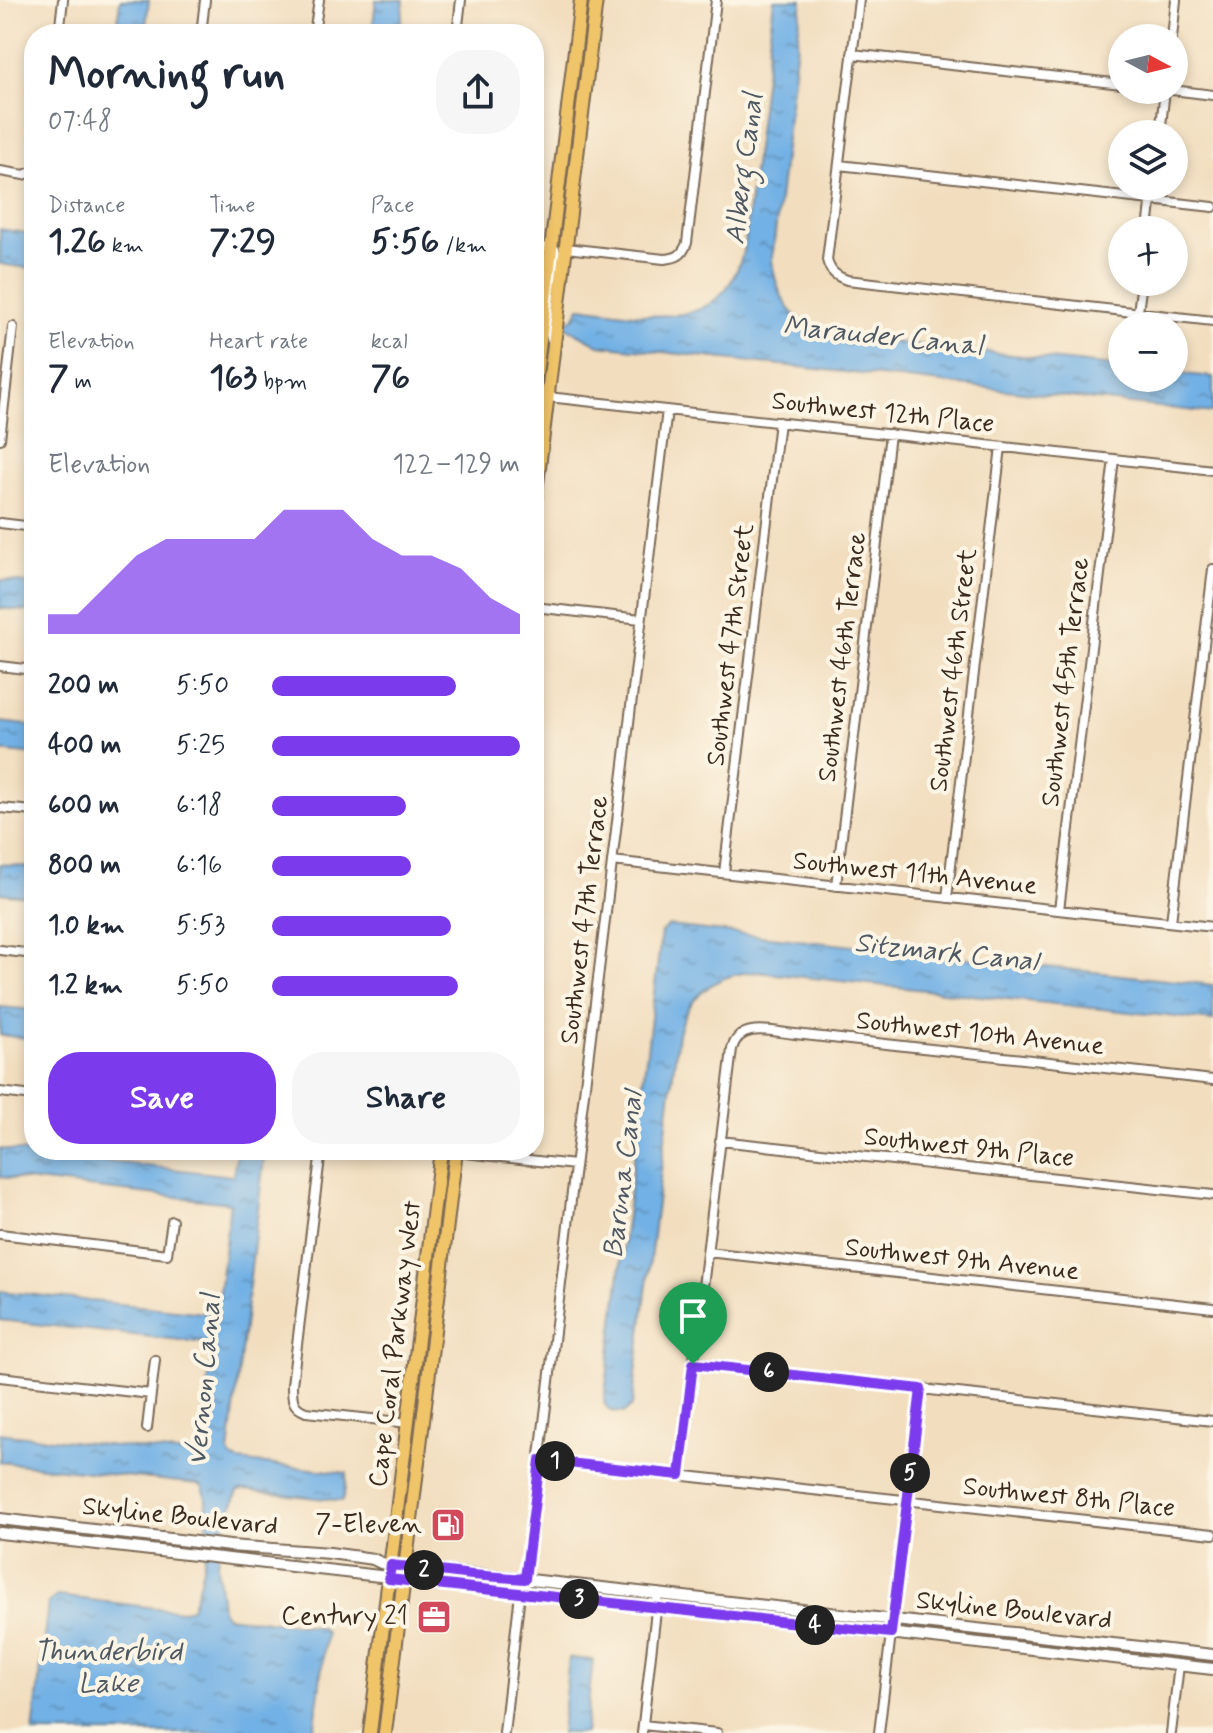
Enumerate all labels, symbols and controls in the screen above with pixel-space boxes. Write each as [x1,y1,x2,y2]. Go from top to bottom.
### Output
north arrow [1108,24,1188,104]
map controls [1108,24,1188,392]
text: Morning run [48,46,285,104]
button: share [436,50,520,134]
water label: Alberg Canal [717,89,776,247]
text: 07:48 [48,105,112,139]
button: layers [1108,120,1188,200]
text: Distance [48,192,125,220]
text: Time [209,192,255,220]
text: Pace [371,192,414,220]
button: + [1108,216,1188,296]
text: 1.26 [48,220,106,265]
text: 7:29 [209,220,276,265]
text: 5:56 [371,220,439,265]
text: km [106,232,144,260]
text: /km [439,232,487,260]
water label: Marauder Canal [781,308,987,366]
button: − [1108,312,1188,392]
text: Elevation [48,328,135,356]
text: Heart rate [209,328,308,356]
text: kcal [371,328,408,356]
text: 7 [48,356,69,401]
text: 163 [209,356,257,401]
text: 76 [371,356,410,401]
text: m [69,368,92,396]
text: bpm [257,368,307,396]
street label: Southwest 12th Place [770,384,996,442]
text: Elevation [48,448,150,482]
text: 122–129 m [392,448,520,482]
street label: Southwest 47th Street [699,522,763,768]
street label: Southwest 46th Terrace [811,530,875,784]
street label: Southwest 46th Street [922,546,986,794]
street label: Southwest 45th Terrace [1034,555,1098,809]
text: 200 m [48,669,119,703]
text: 5:50 [176,669,229,703]
text: 400 m [48,729,121,763]
text: 5:25 [176,729,225,763]
text: 600 m [48,789,120,823]
text: 6:18 [176,789,222,823]
street label: Southwest 47th Terrace [553,794,617,1046]
street label: Southwest 11th Avenue [791,844,1039,904]
text: 800 m [48,849,121,883]
text: 6:16 [176,849,222,883]
text: 1.0 km [48,909,125,943]
text: 5:53 [176,909,225,943]
water label: Sitzmark Canal [853,925,1043,981]
text: 1.2 km [48,969,123,1003]
text: 5:50 [176,969,229,1003]
street label: Southwest 10th Avenue [854,1004,1106,1064]
button: Save [48,1052,276,1144]
button: Share [292,1052,520,1144]
water label: Baruna Canal [595,1086,653,1260]
street label: Southwest 9th Place [862,1120,1076,1176]
street label: Cape Coral Parkway West [362,1199,430,1489]
street label: Southwest 9th Avenue [843,1231,1081,1289]
pin [659,1282,727,1364]
water label: Vernon Canal [179,1291,231,1467]
icon: arrive [671,1294,715,1338]
pin: 6 [749,1352,789,1392]
text: 6 [763,1358,775,1386]
pin: 1 [535,1441,575,1481]
text: 1 [550,1447,560,1475]
pin: 5 [890,1453,930,1493]
text: 5 [903,1459,917,1487]
street label: Southwest 8th Place [961,1470,1177,1526]
street label: Skyline Boulevard [81,1490,279,1544]
fuel station icon: 7-Eleven [429,1506,467,1544]
place label: 7-Eleven [315,1508,422,1542]
pin: 2 [404,1550,444,1590]
text: 2 [419,1556,429,1584]
pin: 3 [559,1579,599,1619]
street label: Skyline Boulevard [915,1584,1113,1638]
text: 3 [574,1585,584,1613]
office icon: Century 21 [415,1598,453,1636]
place label: Century 21 [281,1600,408,1634]
pin: 4 [795,1605,835,1645]
text: 4 [809,1611,821,1639]
water label: Thunderbird Lake [34,1634,184,1703]

